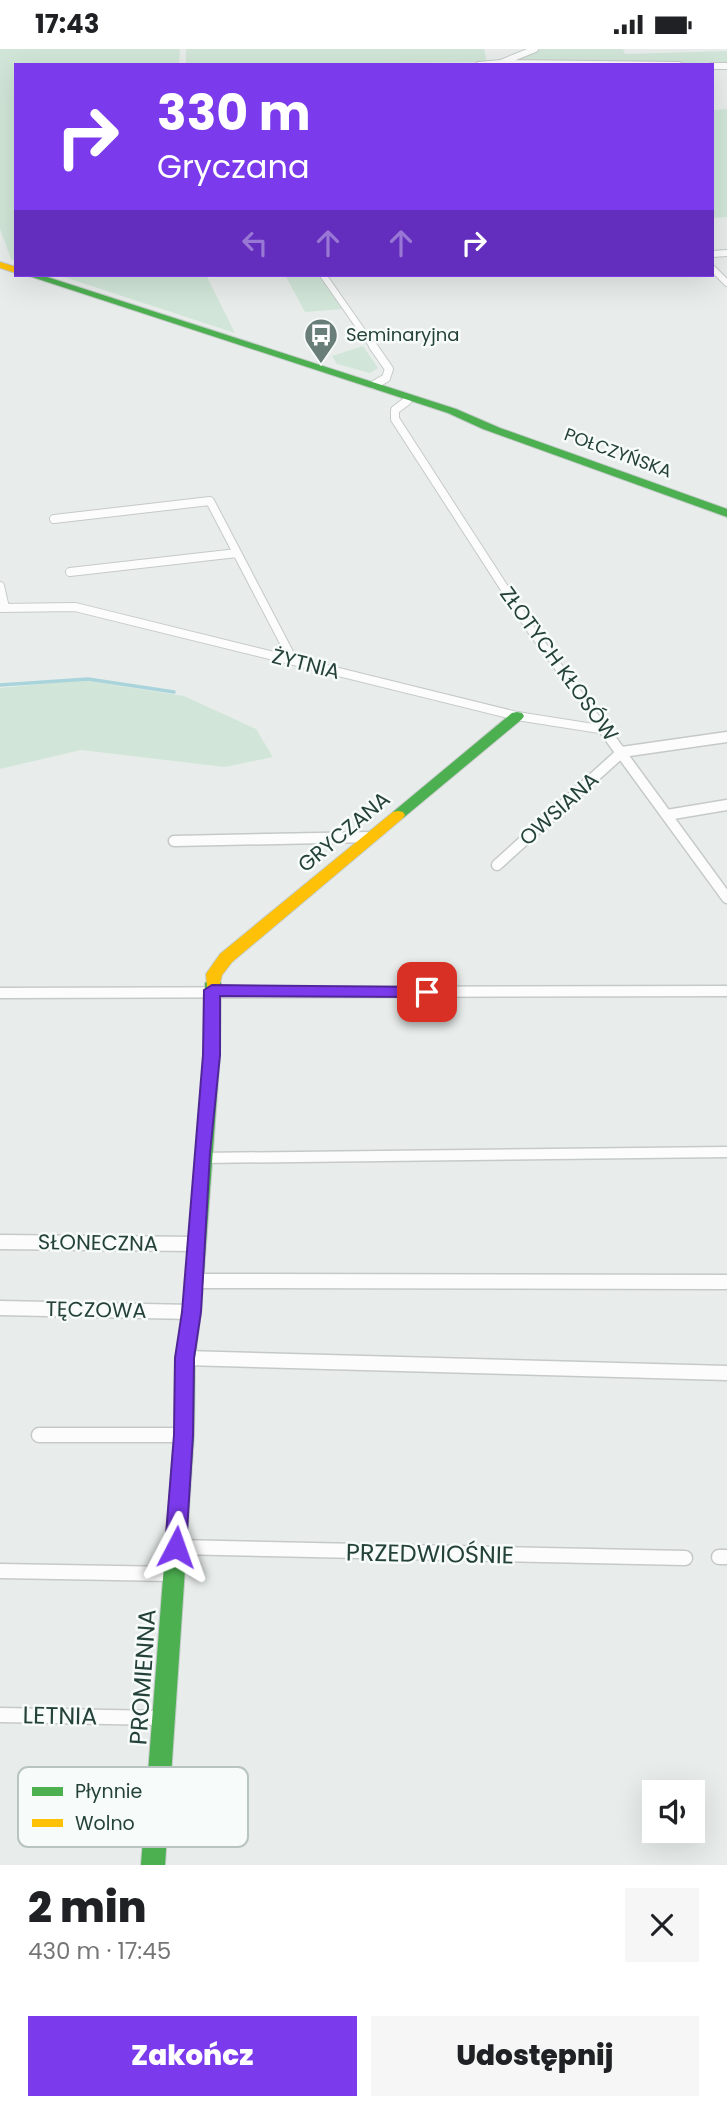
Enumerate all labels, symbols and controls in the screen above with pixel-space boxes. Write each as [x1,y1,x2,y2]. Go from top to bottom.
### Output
text: 17:43 [35,6,99,42]
text: 330 m [157,79,311,147]
icon: right [42,91,133,182]
text: Gryczana [157,144,310,189]
icon: left [236,224,274,262]
icon: ahead [309,224,347,262]
icon: ahead [382,224,420,262]
icon: right [455,224,493,262]
bus stop icon: Seminaryjna [302,316,340,365]
place label: Seminaryjna [346,322,459,347]
street label: POŁCZYŃSKA [561,422,675,484]
street label: ZŁOTYCH KŁOSÓW [493,581,626,747]
street label: ŻYTNIA [269,641,343,686]
street label: OWSIANA [513,765,605,852]
street label: GRYCZANA [291,785,396,879]
pin [397,962,457,1022]
icon: arrive [408,973,446,1011]
street label: SŁONECZNA [38,1227,158,1258]
street label: TĘCZOWA [45,1294,147,1325]
position arrow [139,1510,213,1584]
street label: PRZEDWIOŚNIE [346,1536,514,1571]
street label: PROMIENNA [121,1608,164,1746]
street label: LETNIA [22,1698,98,1733]
legend [18,1767,248,1847]
text: Płynnie [75,1778,142,1805]
map controls [642,1780,705,1843]
button: sound [642,1780,705,1843]
text: Wolno [75,1810,135,1837]
text: 2 min [28,1878,146,1937]
button: close [625,1888,699,1962]
text: 430 m · 17:45 [28,1935,171,1967]
button: Zakończ [28,2016,357,2096]
button: Udostępnij [371,2016,699,2096]

